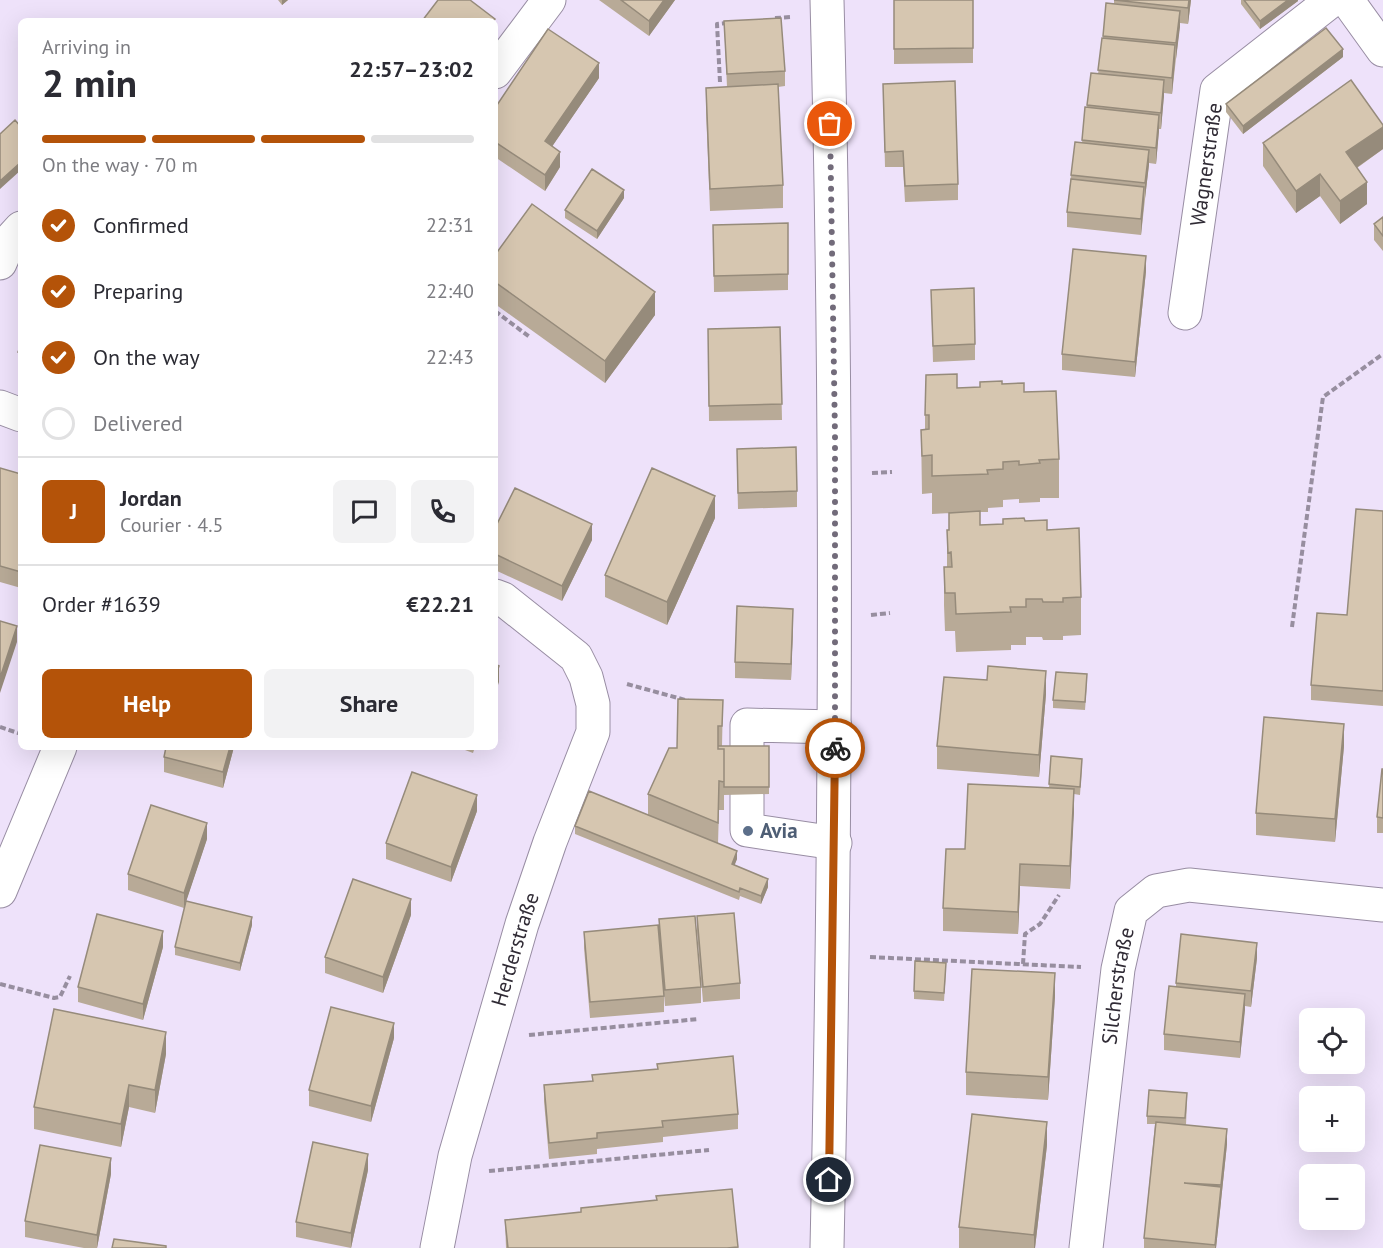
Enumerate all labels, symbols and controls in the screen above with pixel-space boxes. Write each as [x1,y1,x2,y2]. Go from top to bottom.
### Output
text: Arriving in [42,34,131,60]
text: 22:57–23:02 [349,55,474,83]
text: 2 min [42,57,137,108]
pin [804,98,855,149]
street label: Wagnerstraße [1184,101,1228,228]
icon: bag [813,107,846,140]
text: On the way · 70 m [42,152,198,178]
icon: check [42,209,75,242]
text: Confirmed [93,211,189,239]
text: 22:31 [426,212,474,238]
icon: check [42,275,75,308]
text: Preparing [93,277,183,305]
text: 22:40 [426,278,474,304]
icon: check [42,341,75,374]
text: On the way [93,343,200,371]
text: 22:43 [426,344,474,370]
text: Delivered [93,409,183,437]
button: chat [333,480,396,543]
button: phone [411,480,474,543]
text: Jordan [120,484,182,512]
text: J [70,497,77,525]
text: Courier · 4.5 [120,512,223,538]
text: Order #1639 [42,590,161,618]
text: €22.21 [406,590,474,618]
button: Help [42,669,252,738]
button: Share [264,669,474,738]
courier [805,718,865,778]
icon: bike [819,732,852,765]
place label: Avia [760,817,798,844]
marker: Avia [741,824,755,838]
street label: Herderstraße [485,889,545,1009]
street label: Silcherstraße [1095,925,1140,1046]
map controls [1299,1008,1365,1230]
button: locate [1299,1008,1365,1074]
button: + [1299,1086,1365,1152]
pin [803,1154,854,1205]
icon: home [812,1163,845,1196]
button: − [1299,1164,1365,1230]

